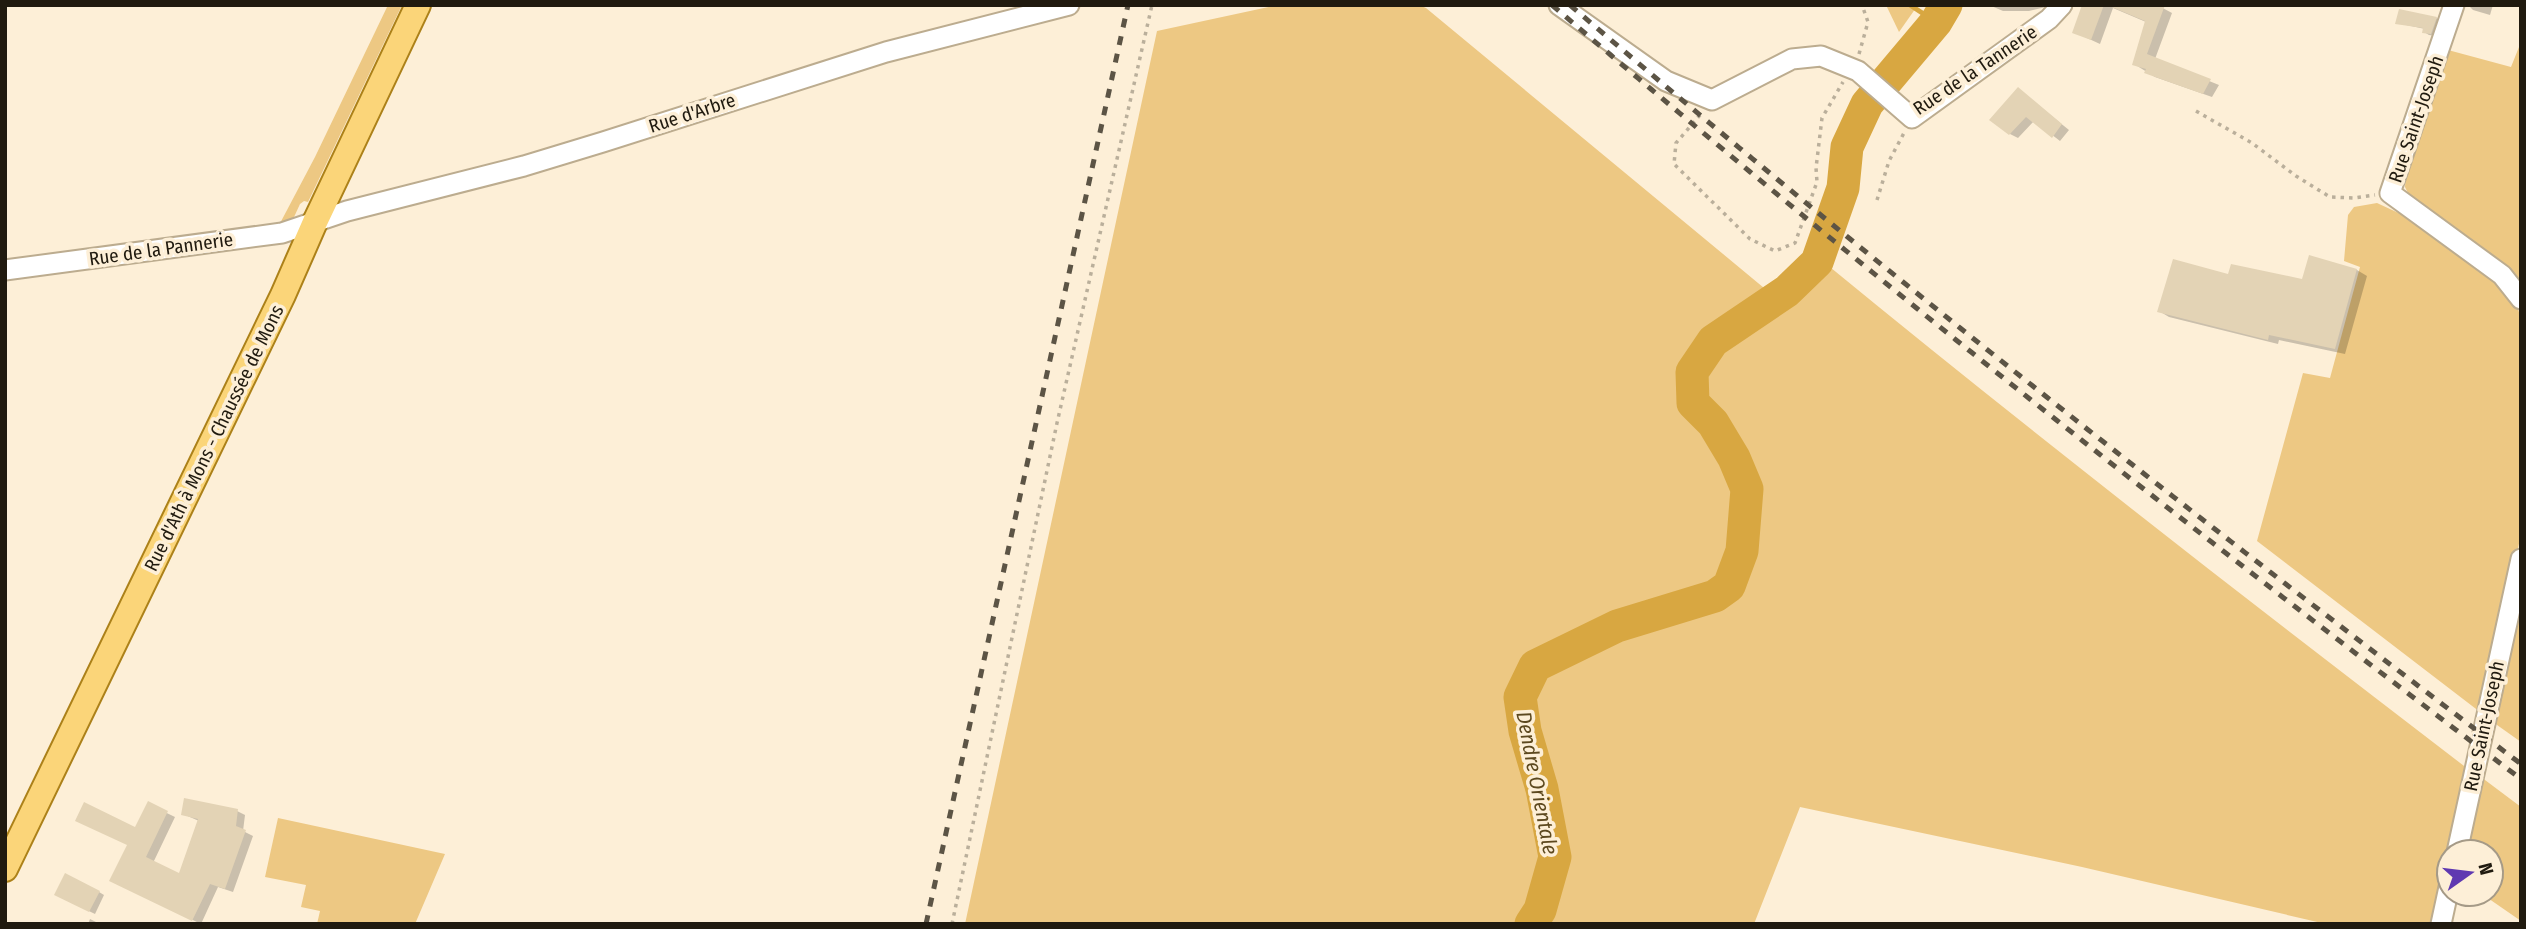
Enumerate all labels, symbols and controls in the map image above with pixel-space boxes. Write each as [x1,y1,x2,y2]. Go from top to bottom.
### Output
street label: Rue de la Tannerie [1909,20,2041,120]
street label: Rue Saint-Joseph [2384,52,2448,186]
street label: Rue d'Arbre [646,88,738,138]
street label: Rue de la Pannerie [87,227,235,271]
street label: Rue d'Ath à Mons - Chaussée de Mons [139,301,289,575]
street label: Rue Saint-Joseph [2459,659,2509,793]
water label: Dendre Orientale [1510,709,1564,857]
north arrow [2435,838,2505,908]
text: N [2473,861,2499,877]

